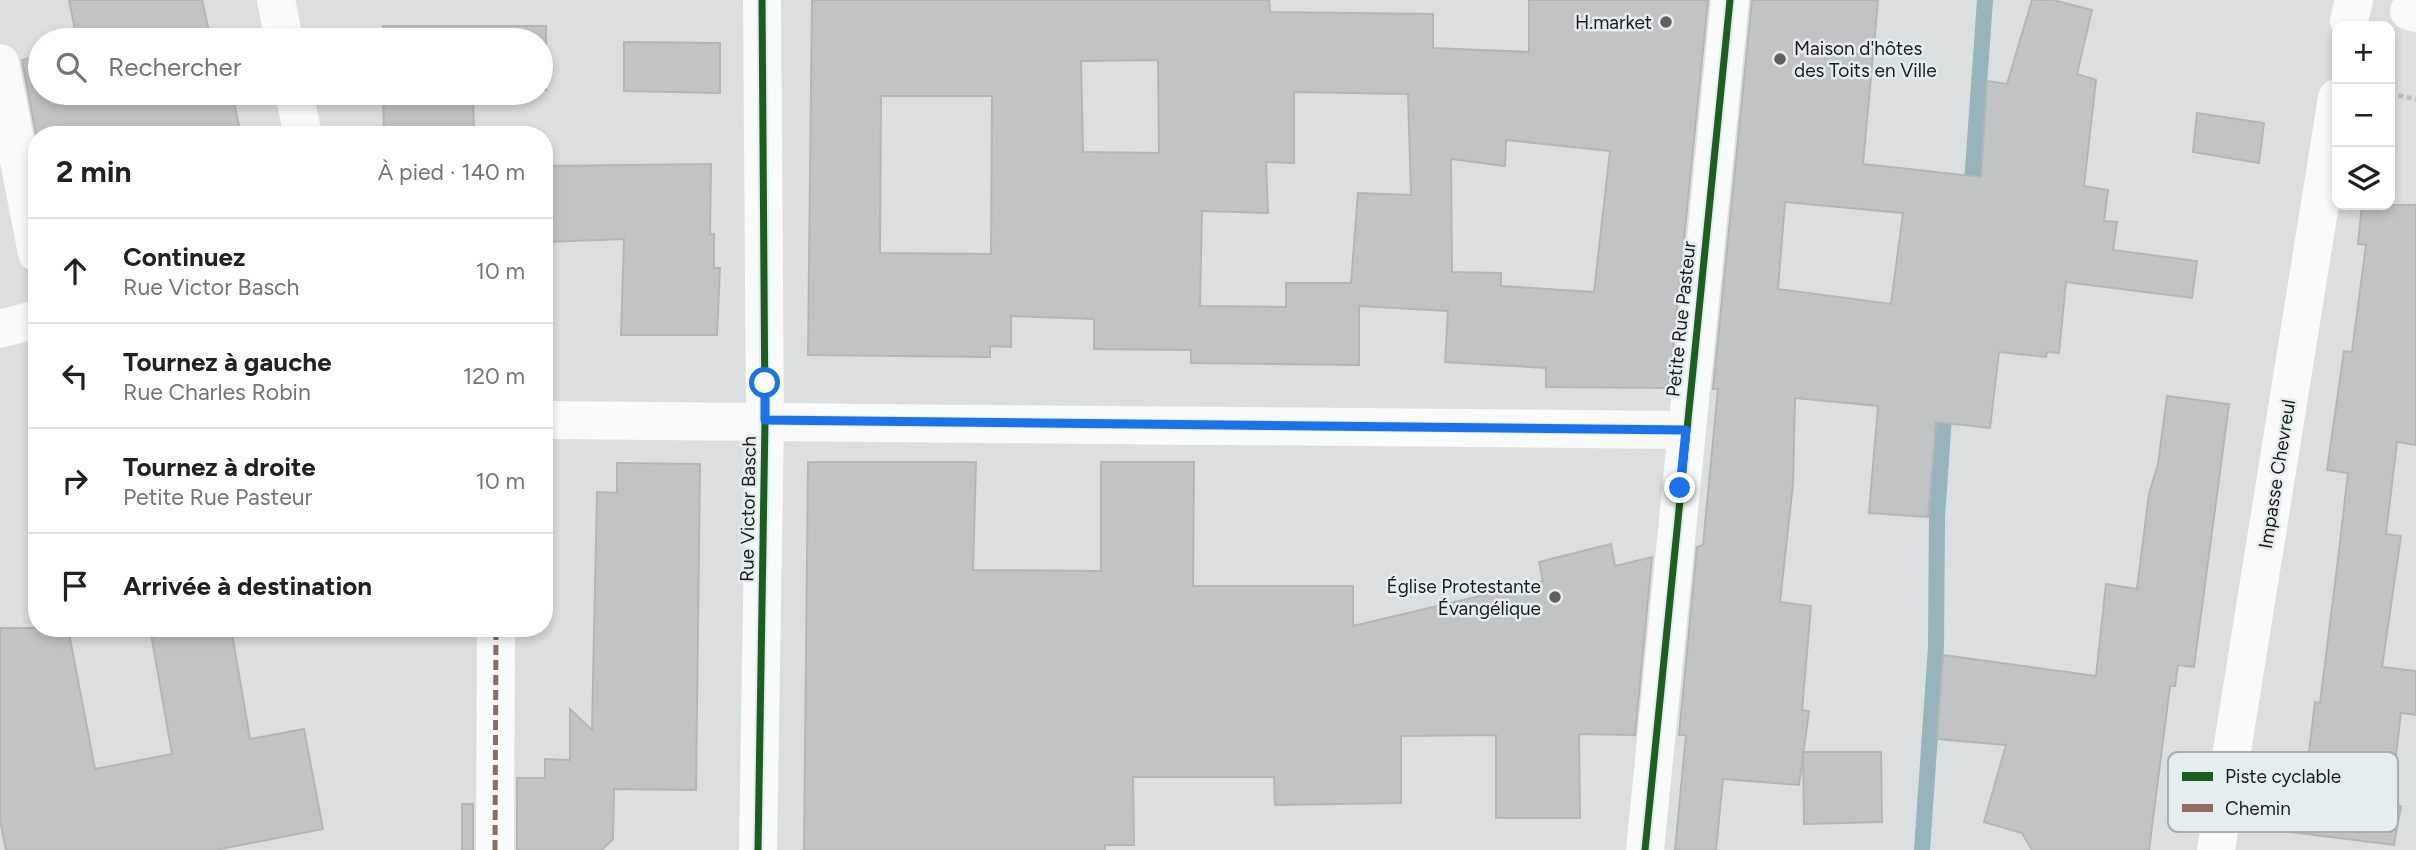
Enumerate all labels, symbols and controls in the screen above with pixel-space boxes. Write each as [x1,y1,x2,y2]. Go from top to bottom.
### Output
place label: H.market [1575,11,1652,34]
marker: H.market [1658,14,1674,30]
map controls [2332,21,2395,210]
button: + [2332,21,2395,84]
search box [28,28,553,105]
place label: Maison d'hôtes des Toits en Ville [1794,37,1937,82]
icon: search [52,48,90,86]
text: Rechercher [108,51,242,83]
marker: Maison d'hôtes des Toits en Ville [1772,51,1788,67]
button: − [2332,84,2395,147]
button: layers [2332,147,2395,210]
text: 2 min [56,153,132,190]
text: À pied · 140 m [378,158,525,186]
street label: Petite Rue Pasteur [1661,239,1701,398]
text: Continuez [123,241,245,273]
icon: ahead [56,252,94,290]
text: 10 m [476,257,525,285]
text: Rue Victor Basch [123,273,299,301]
text: Tournez à gauche [123,346,332,378]
icon: left [56,357,94,395]
text: 120 m [463,362,525,390]
route start [749,367,780,398]
text: Rue Charles Robin [123,378,311,406]
street label: Impasse Chevreul [2254,398,2300,550]
street label: Rue Victor Basch [735,436,761,582]
text: Tournez à droite [123,451,316,483]
icon: right [56,462,94,500]
text: 10 m [476,467,525,495]
route end [1664,472,1695,503]
text: Petite Rue Pasteur [123,483,312,511]
icon: arrive [56,567,94,605]
text: Arrivée à destination [123,570,372,602]
place label: Église Protestante Évangélique [1386,575,1541,620]
marker: Église Protestante Évangélique [1547,589,1563,605]
legend [2168,752,2398,832]
text: Piste cyclable [2225,765,2341,788]
text: Chemin [2225,797,2291,820]

